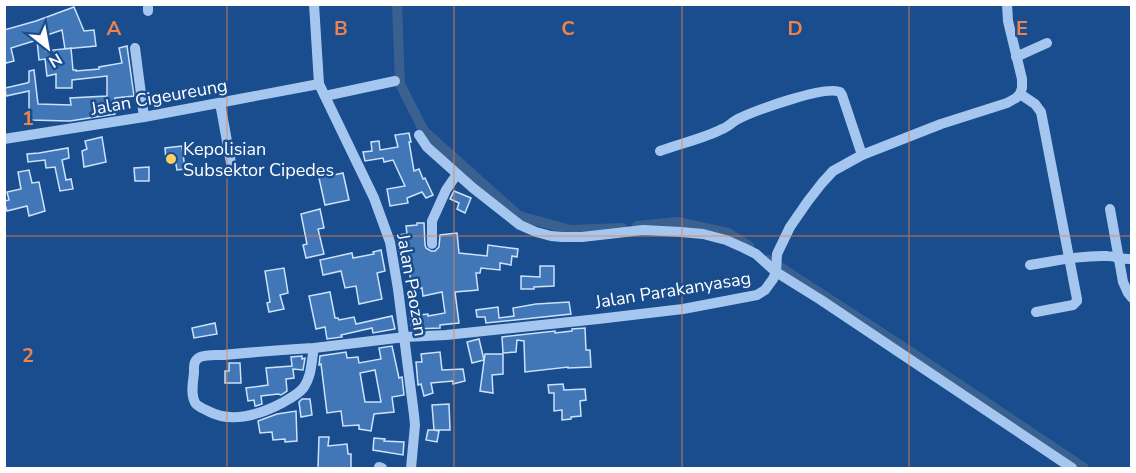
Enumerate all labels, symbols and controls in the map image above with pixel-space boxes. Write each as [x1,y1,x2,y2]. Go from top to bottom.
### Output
text: A [107,15,122,42]
text: B [334,15,348,42]
text: C [561,15,575,42]
text: D [787,15,803,42]
text: E [1016,15,1028,42]
north arrow [18,18,78,78]
text: N [44,47,66,73]
street label: Jalan Cigeureung [88,73,229,121]
text: 1 [22,105,34,132]
place label: Kepolisian Subsektor Cipedes [183,137,334,182]
marker: Kepolisian Subsektor Cipedes [164,152,178,166]
street label: Jalan Paozan [391,231,433,338]
street label: Jalan Parakanyasag [592,266,753,314]
text: 2 [22,342,34,369]

